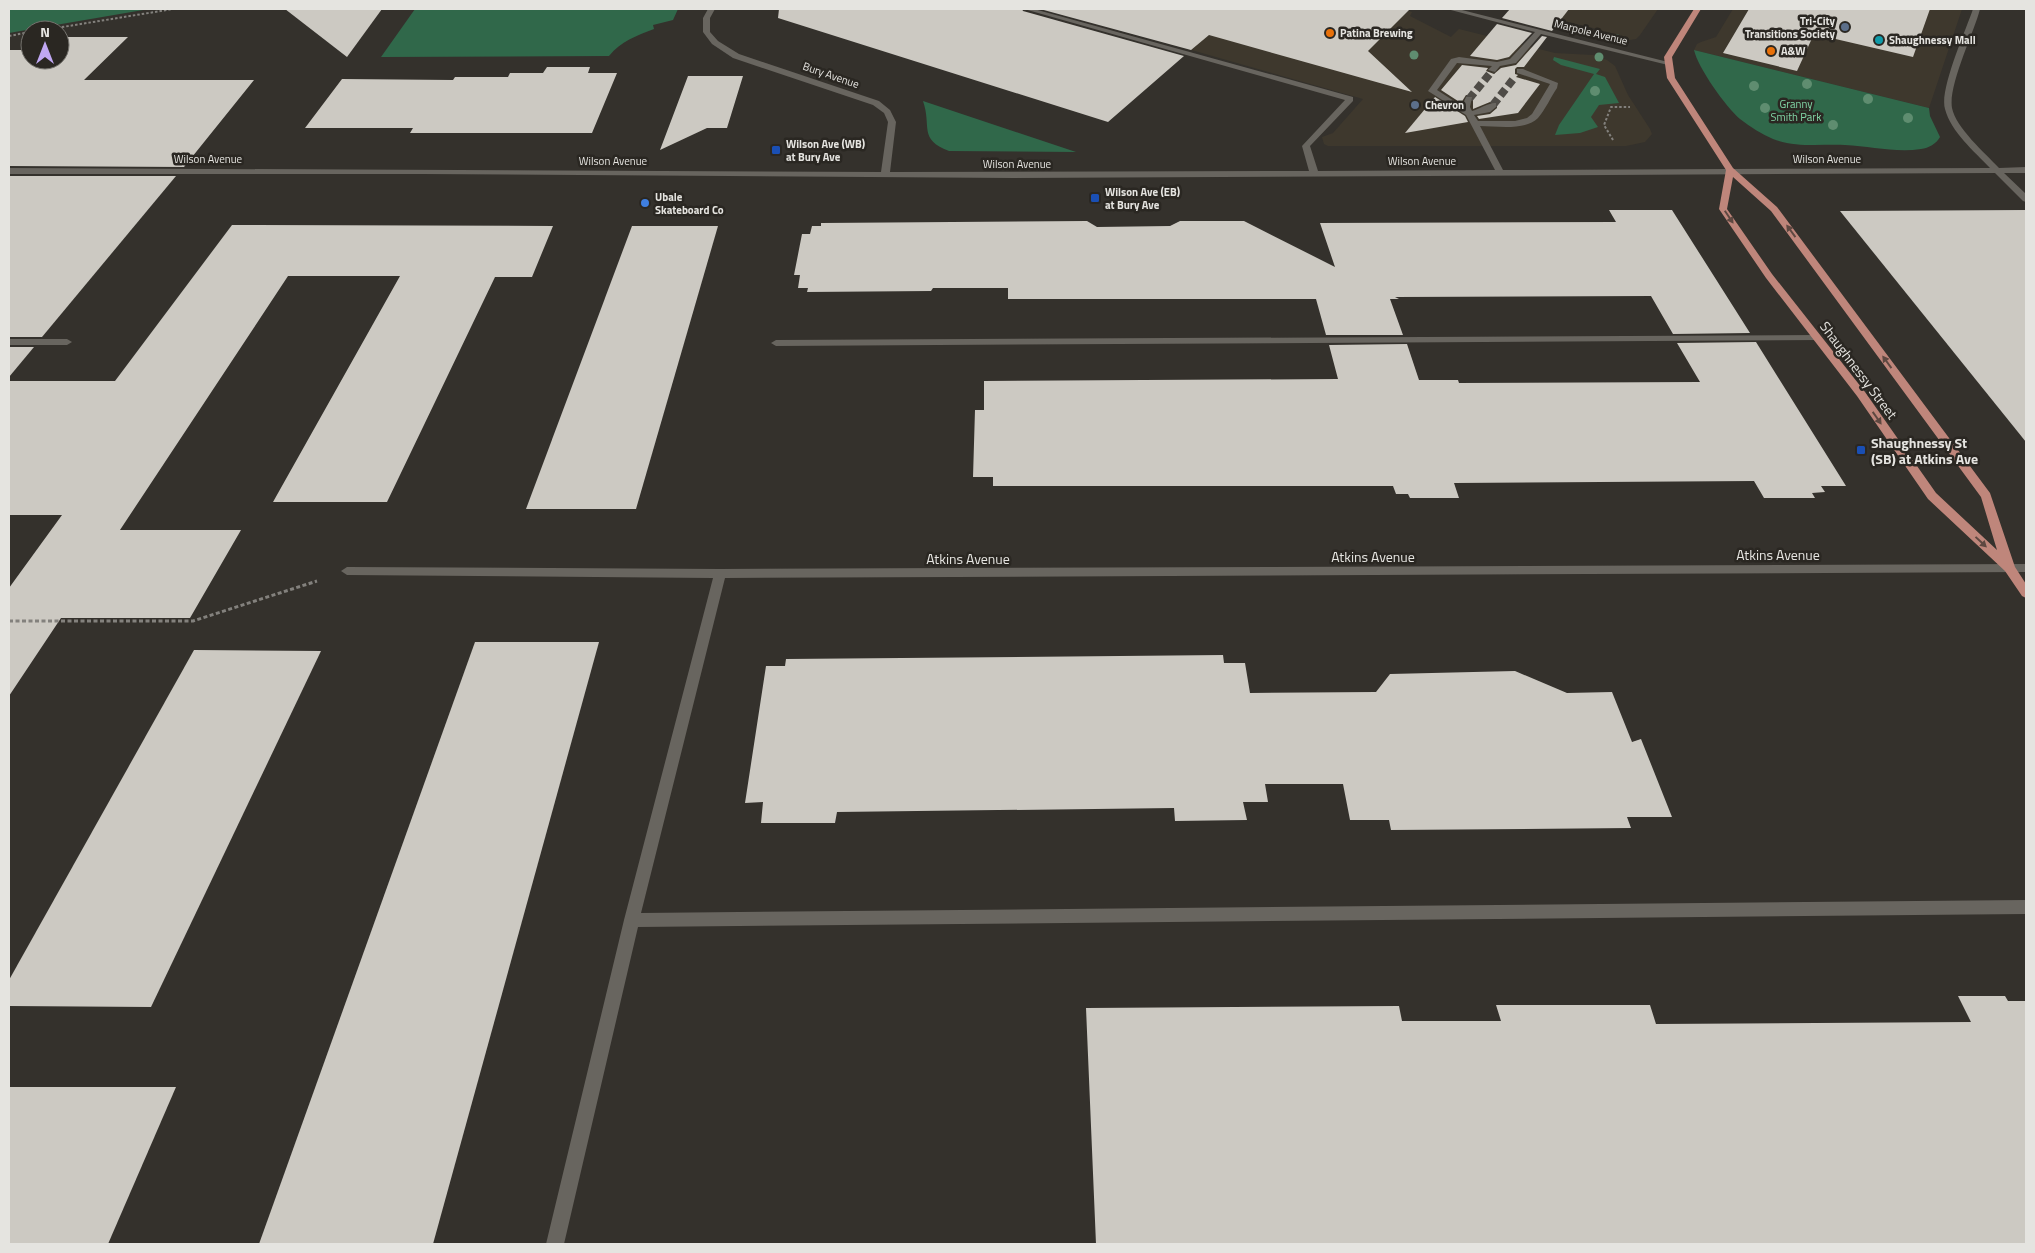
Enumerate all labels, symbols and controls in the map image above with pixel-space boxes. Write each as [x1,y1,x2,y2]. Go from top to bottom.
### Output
place label: Tri-City Transitions Society [1745,13,1835,42]
street label: Marpole Avenue [1553,15,1630,49]
north arrow [20,20,70,70]
text: N [40,21,50,42]
marker: Tri-City Transitions Society [1839,21,1851,33]
place label: Patina Brewing [1340,25,1413,41]
marker: Patina Brewing [1324,27,1336,39]
place label: Shaughnessy Mall [1889,32,1976,48]
marker: Shaughnessy Mall [1873,34,1885,46]
place label: A&W [1781,43,1806,59]
marker: A&W [1765,45,1777,57]
street label: Bury Avenue [801,58,862,92]
park label: Granny Smith Park [1771,96,1822,125]
place label: Chevron [1425,97,1464,113]
marker: Chevron [1409,99,1421,111]
place label: Wilson Ave (WB) at Bury Ave [786,136,865,165]
marker: Wilson Ave (WB) at Bury Ave [770,144,782,156]
street label: Wilson Avenue [174,151,243,167]
street label: Wilson Avenue [1793,151,1862,167]
street label: Wilson Avenue [579,153,648,169]
street label: Wilson Avenue [1388,153,1457,169]
street label: Wilson Avenue [983,156,1052,172]
place label: Wilson Ave (EB) at Bury Ave [1105,184,1180,213]
place label: Ubale Skateboard Co [655,189,724,218]
marker: Wilson Ave (EB) at Bury Ave [1089,192,1101,204]
marker: Ubale Skateboard Co [639,197,651,209]
one-way arrow [1724,210,1734,223]
one-way arrow [1786,224,1796,238]
street label: Shaughnessy Street [1815,317,1903,423]
one-way arrow [1882,356,1893,369]
one-way arrow [1872,411,1882,424]
place label: Shaughnessy St (SB) at Atkins Ave [1871,432,1978,469]
marker: Shaughnessy St (SB) at Atkins Ave [1855,444,1867,456]
one-way arrow [1974,536,1986,548]
street label: Atkins Avenue [1736,544,1820,565]
street label: Atkins Avenue [1331,546,1415,567]
street label: Atkins Avenue [926,548,1010,569]

